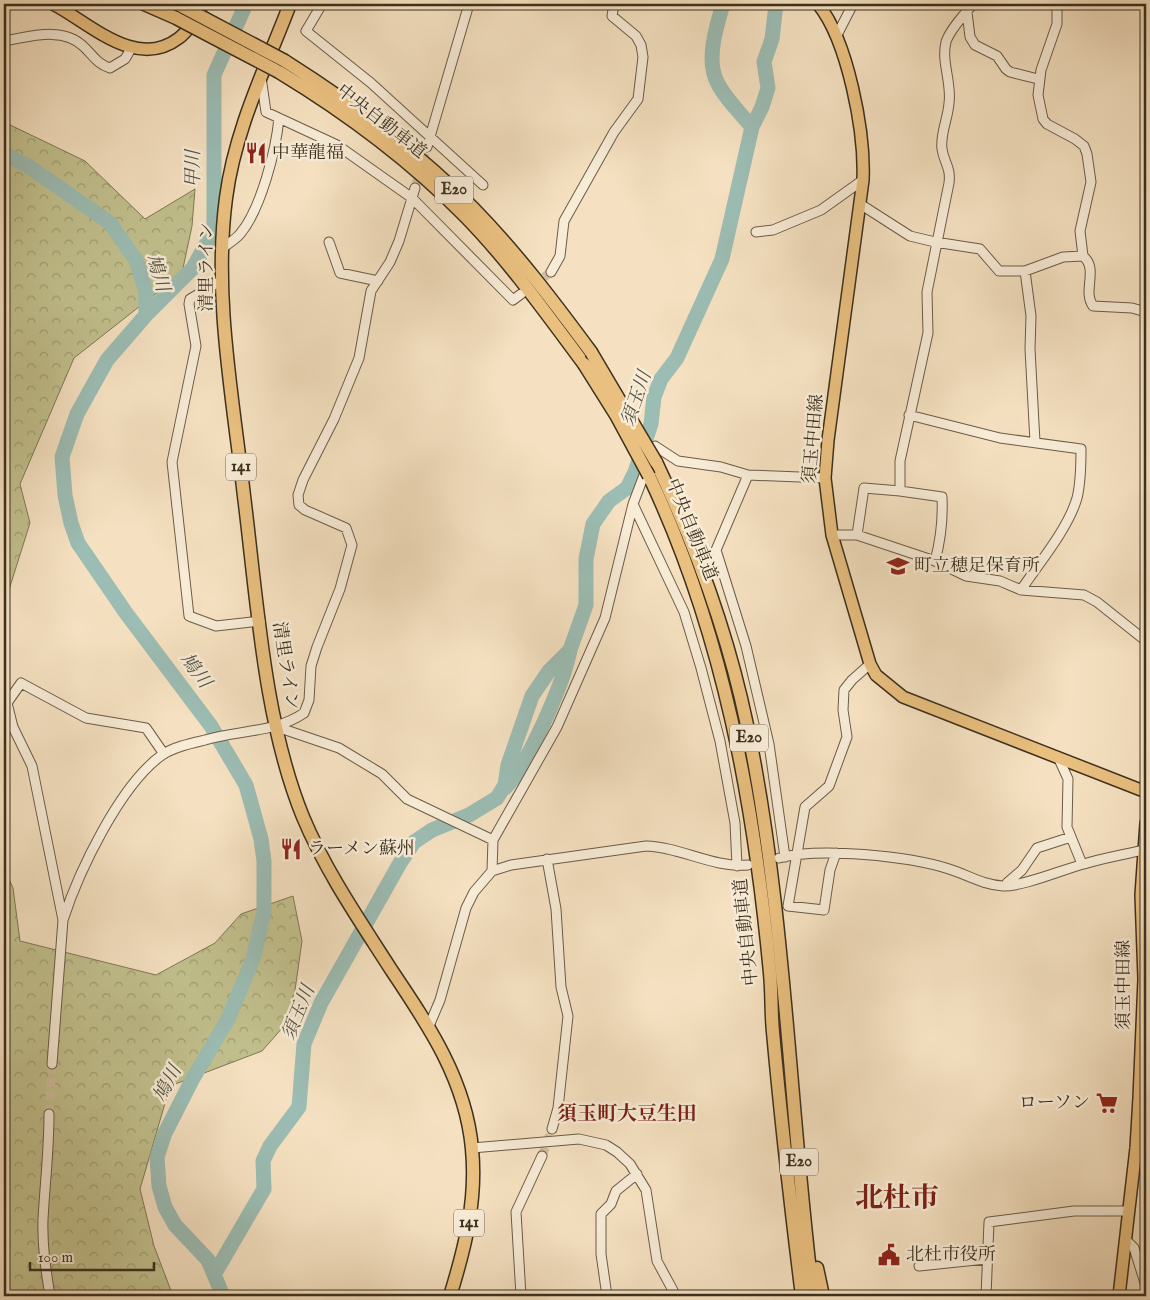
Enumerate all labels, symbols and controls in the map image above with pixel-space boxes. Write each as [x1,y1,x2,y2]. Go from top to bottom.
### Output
street label: 中央自動車道 [331,80,431,164]
restaurant icon: 中華龍福 [243,140,269,166]
place label: 中華龍福 [272,142,344,165]
water label: 甲川 [182,148,206,188]
road number: E20 [435,176,473,204]
street label: 清里ライン [196,222,219,312]
water label: 鳩川 [140,251,175,297]
water label: 須玉川 [616,366,658,430]
street label: 須玉中田線 [799,393,829,485]
road number: 141 [226,454,256,481]
street label: 中央自動車道 [660,476,722,584]
school or university icon: 町立穂足保育所 [885,553,911,579]
place label: 町立穂足保育所 [914,555,1040,578]
street label: 清里ライン [267,620,303,712]
water label: 鳩川 [174,649,217,695]
road number: E20 [730,724,768,751]
restaurant icon: ラーメン蘇州 [278,836,304,862]
place label: ラーメン蘇州 [308,838,415,861]
street label: 中央自動車道 [730,877,764,987]
street label: 須玉中田線 [1113,940,1136,1030]
water label: 須玉川 [277,980,322,1044]
water label: 鳩川 [148,1060,188,1106]
supermarket icon: ローソン [1094,1090,1120,1116]
place label: ローソン [1019,1092,1090,1115]
district label: 須玉町大豆生田 [557,1102,697,1127]
road number: E20 [780,1148,818,1176]
district label: 北杜市 [855,1182,939,1217]
road number: 141 [454,1210,484,1236]
scale bar [30,1240,154,1272]
public building icon: 北杜市役所 [876,1242,902,1268]
place label: 北杜市役所 [906,1244,996,1267]
text: 100 m [38,1248,74,1267]

